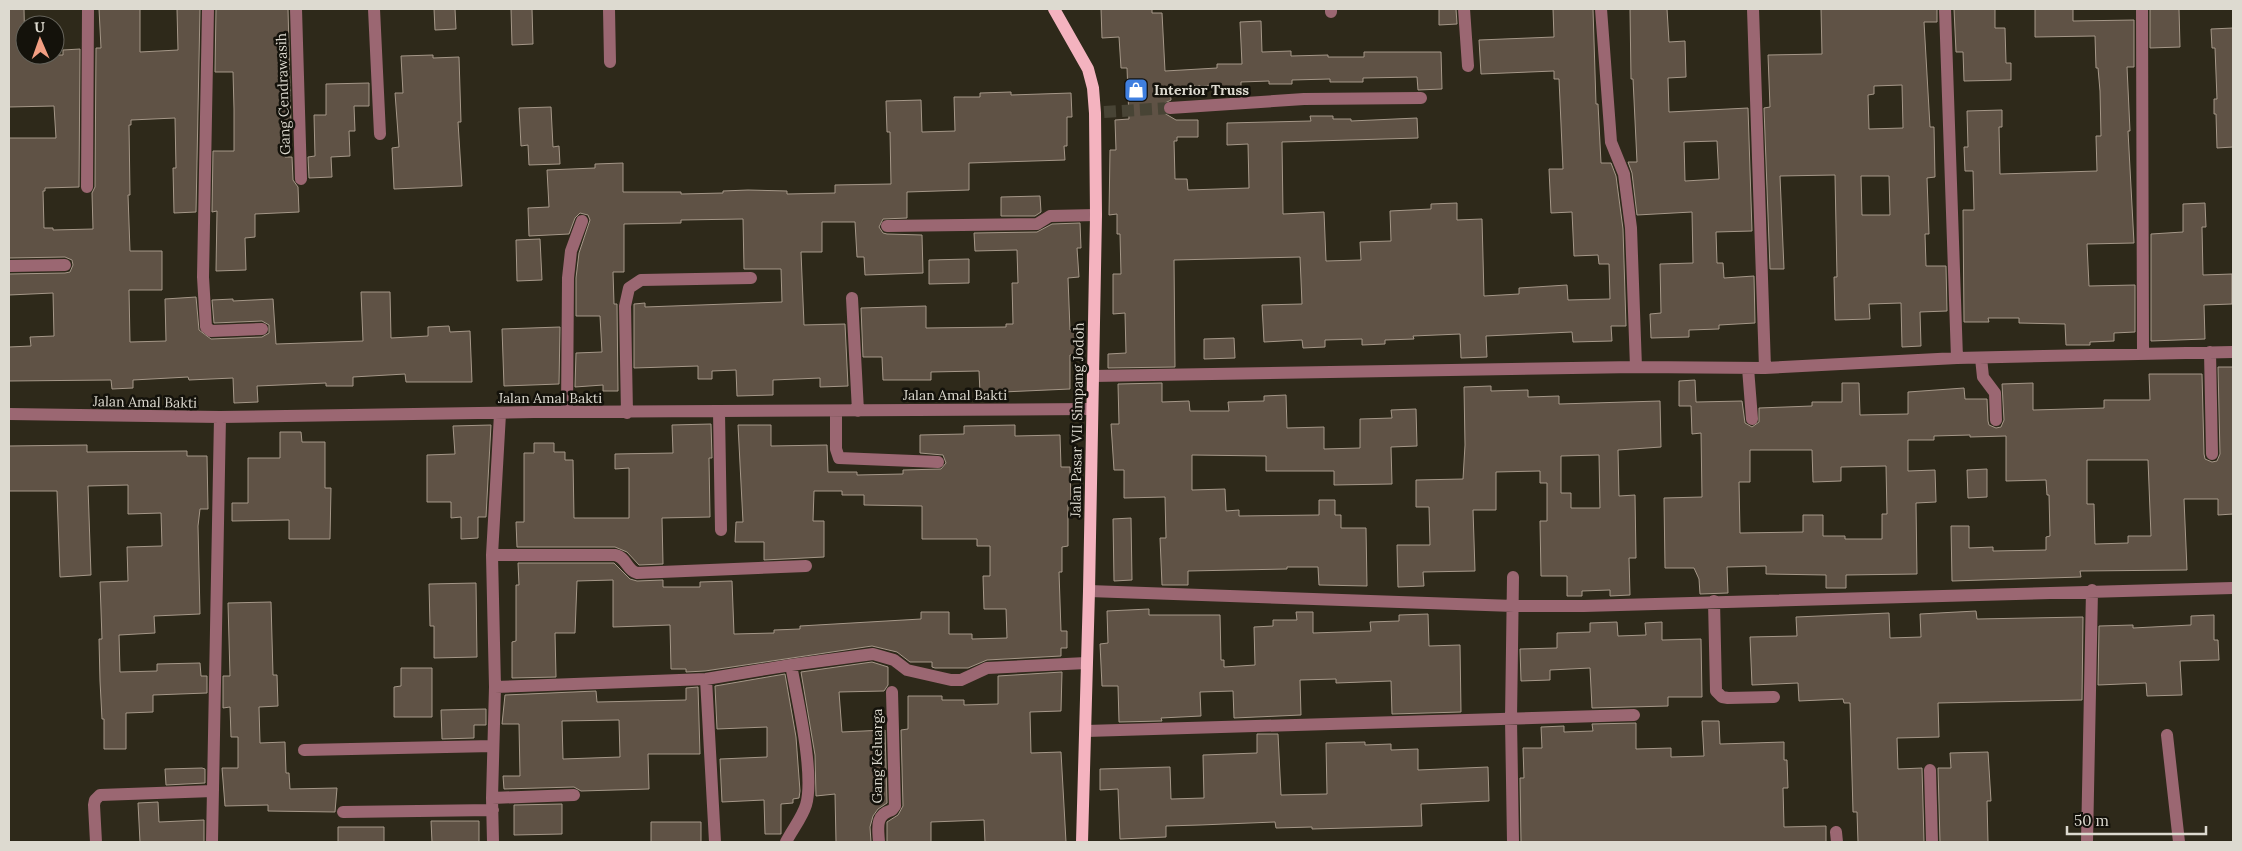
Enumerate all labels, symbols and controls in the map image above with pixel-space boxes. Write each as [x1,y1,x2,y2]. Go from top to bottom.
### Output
north arrow [15,15,65,65]
text: U [34,18,46,36]
street label: Gang Cendrawasih [272,33,294,155]
shop icon: Interior Truss [1123,77,1149,103]
place label: Interior Truss [1154,81,1249,99]
street label: Jalan Pasar VII Simpang Jodoh [1066,322,1088,519]
street label: Jalan Amal Bakti [902,386,1007,404]
street label: Jalan Amal Bakti [497,389,602,407]
street label: Jalan Amal Bakti [92,392,197,412]
street label: Gang Keluarga [868,708,886,804]
scale bar [2067,804,2206,836]
text: 50 m [2074,811,2109,830]

